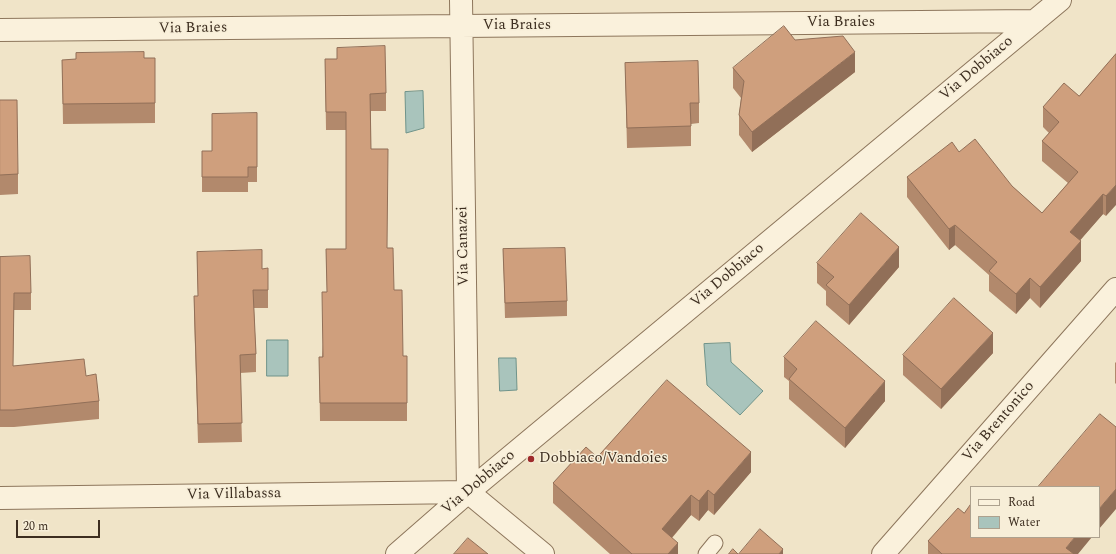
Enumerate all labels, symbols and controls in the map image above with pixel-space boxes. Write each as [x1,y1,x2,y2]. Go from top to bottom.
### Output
street label: Via Braies [807,14,875,32]
street label: Via Braies [483,17,551,35]
street label: Via Braies [159,19,227,39]
street label: Via Dobbiaco [937,33,1017,105]
street label: Via Canazei [454,206,474,286]
street label: Via Dobbiaco [688,240,768,312]
street label: Via Brentonico [959,378,1039,466]
street label: Via Dobbiaco [439,447,519,519]
place label: Dobbiaco/Vandoies [539,450,668,468]
marker: Dobbiaco/Vandoies [526,454,536,464]
street label: Via Villabassa [186,485,282,505]
legend [970,486,1100,538]
text: Road [1008,493,1035,512]
scale bar [18,512,102,538]
text: Water [1008,513,1040,532]
text: 20 m [23,517,48,536]

